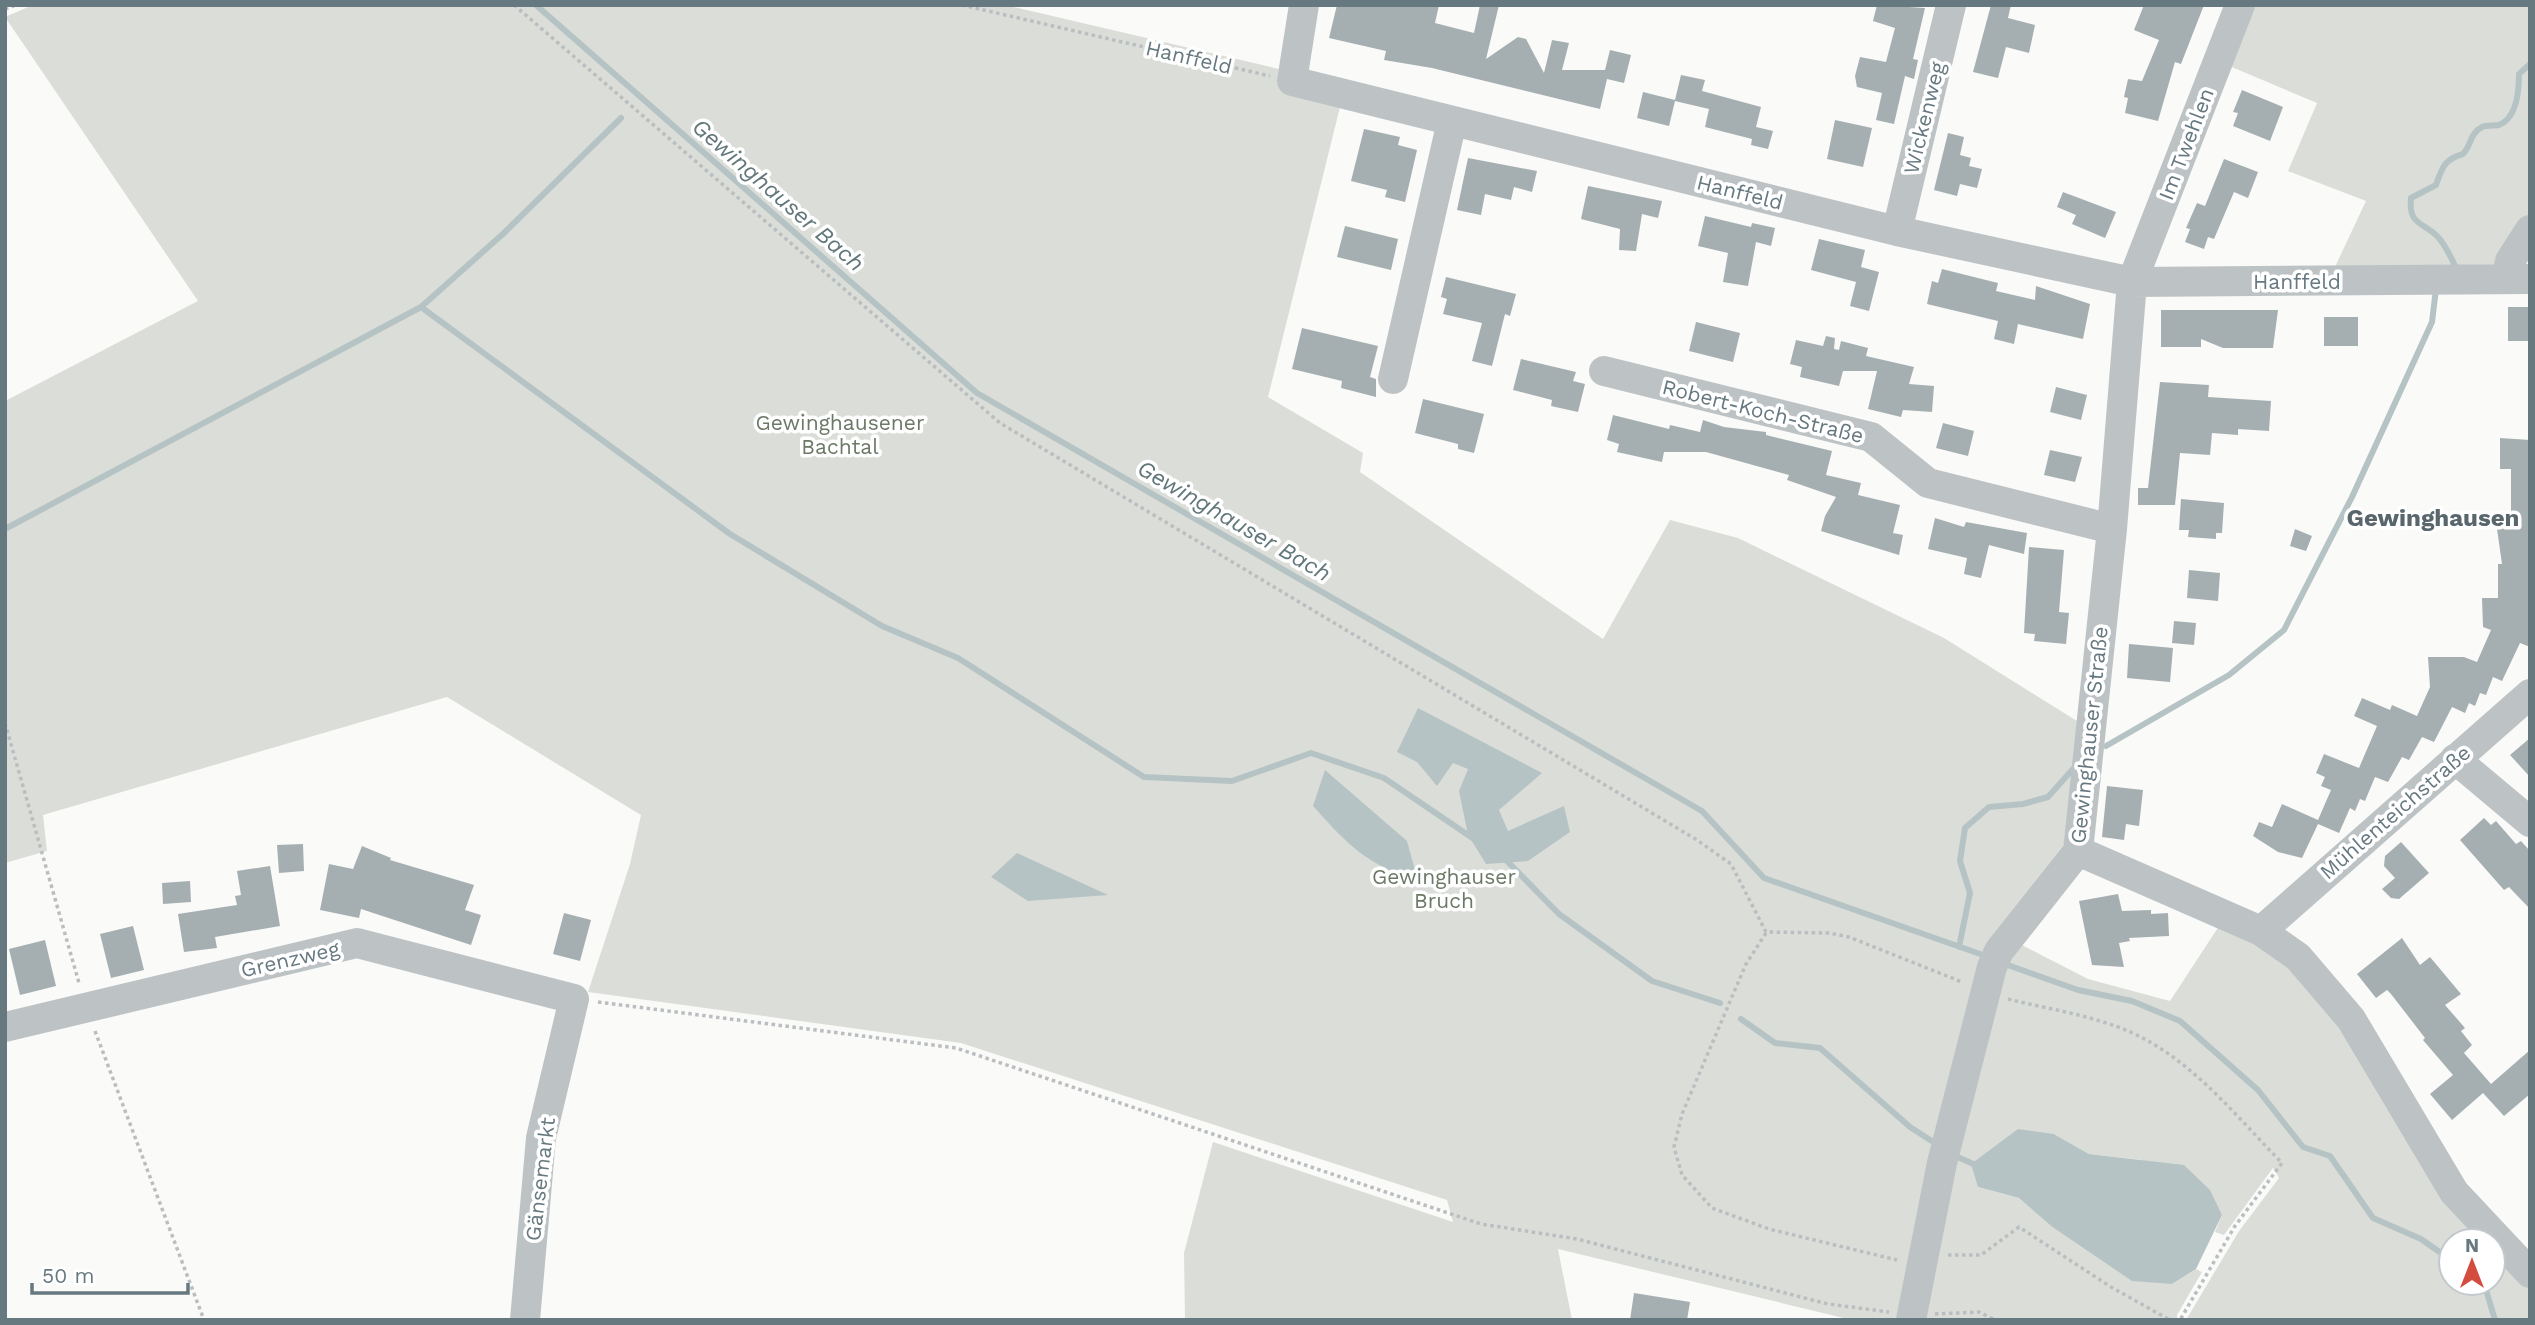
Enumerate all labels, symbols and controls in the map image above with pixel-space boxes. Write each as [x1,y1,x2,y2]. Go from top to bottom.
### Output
street label: Hanffeld [1143,35,1235,79]
street label: Wickenweg [1898,59,1950,177]
street label: Im Twehlen [2153,84,2219,204]
water label: Gewinghauser Bach [687,113,869,277]
street label: Hanffeld [1694,169,1786,215]
street label: Hanffeld [2253,269,2341,294]
street label: Robert-Koch-Straße [1660,374,1866,448]
park label: Gewinghausener Bachtal [755,410,925,459]
water label: Gewinghauser Bach [1132,455,1336,587]
district label: Gewinghausen [2347,504,2519,532]
street label: Gewinghauser Straße [2065,625,2113,845]
street label: Mühlenteichstraße [2315,740,2475,884]
park label: Gewinghauser Bruch [1372,864,1516,913]
street label: Grenzweg [238,935,342,982]
street label: Gänsemarkt [520,1116,560,1242]
north arrow [2437,1227,2507,1297]
text: N [2465,1234,2479,1257]
scale bar [32,1252,187,1296]
text: 50 m [42,1263,94,1288]

